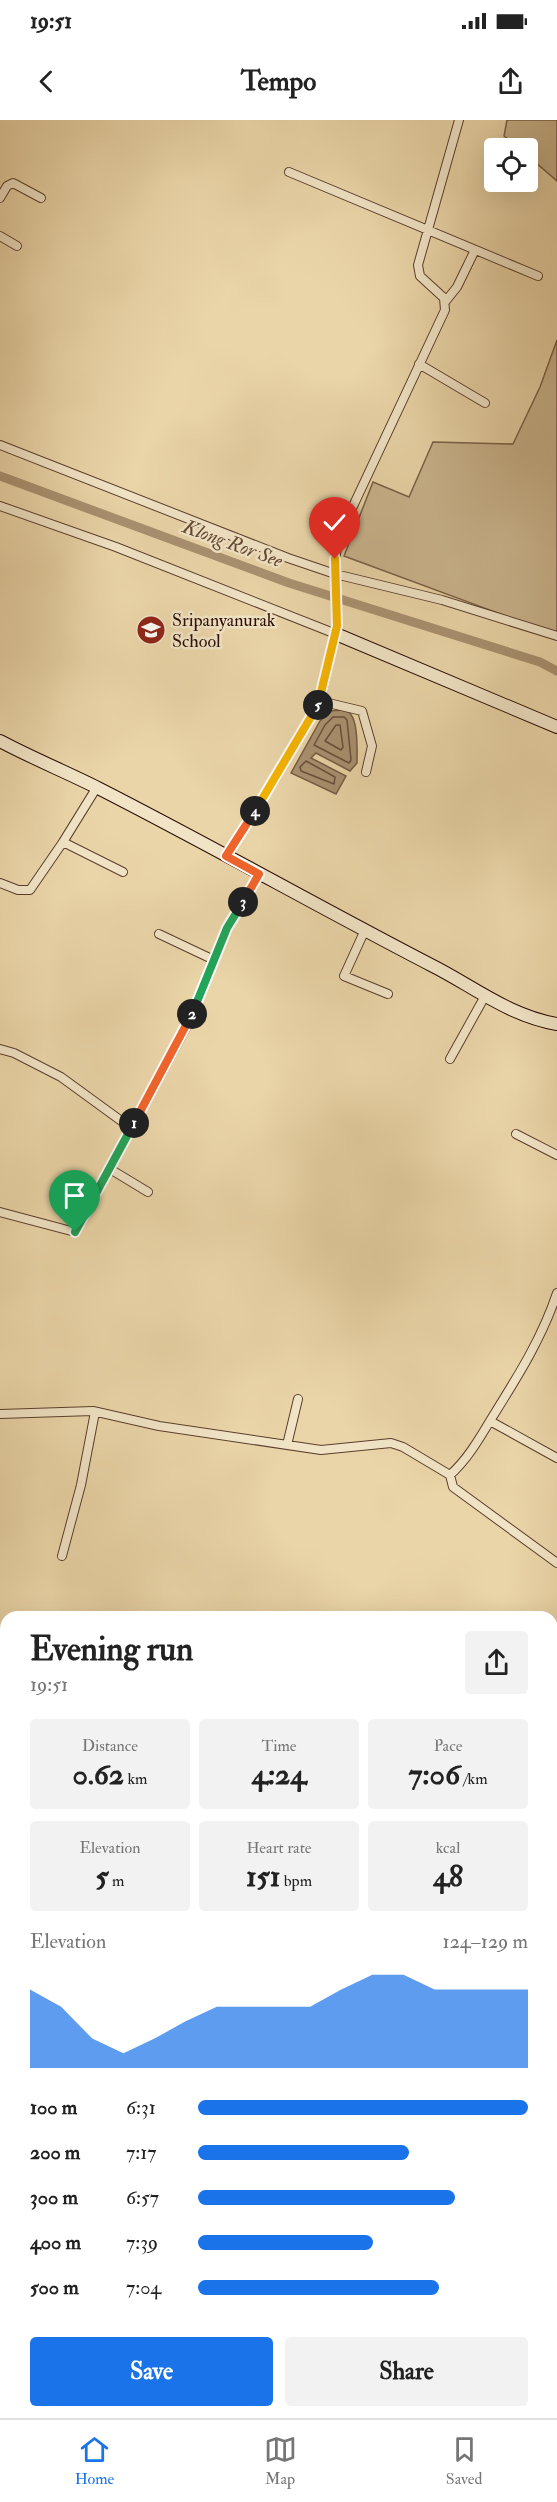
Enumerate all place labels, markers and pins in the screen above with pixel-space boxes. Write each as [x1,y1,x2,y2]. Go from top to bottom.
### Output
pin [309,497,360,559]
place label: Sripanyanurak School [172,609,276,653]
school or university icon: Sripanyanurak School [135,614,167,646]
pin: 5 [303,690,333,720]
pin: 4 [240,796,270,826]
pin: 3 [228,887,258,917]
pin: 2 [177,999,207,1029]
pin: 1 [119,1108,149,1138]
pin [49,1170,100,1232]

